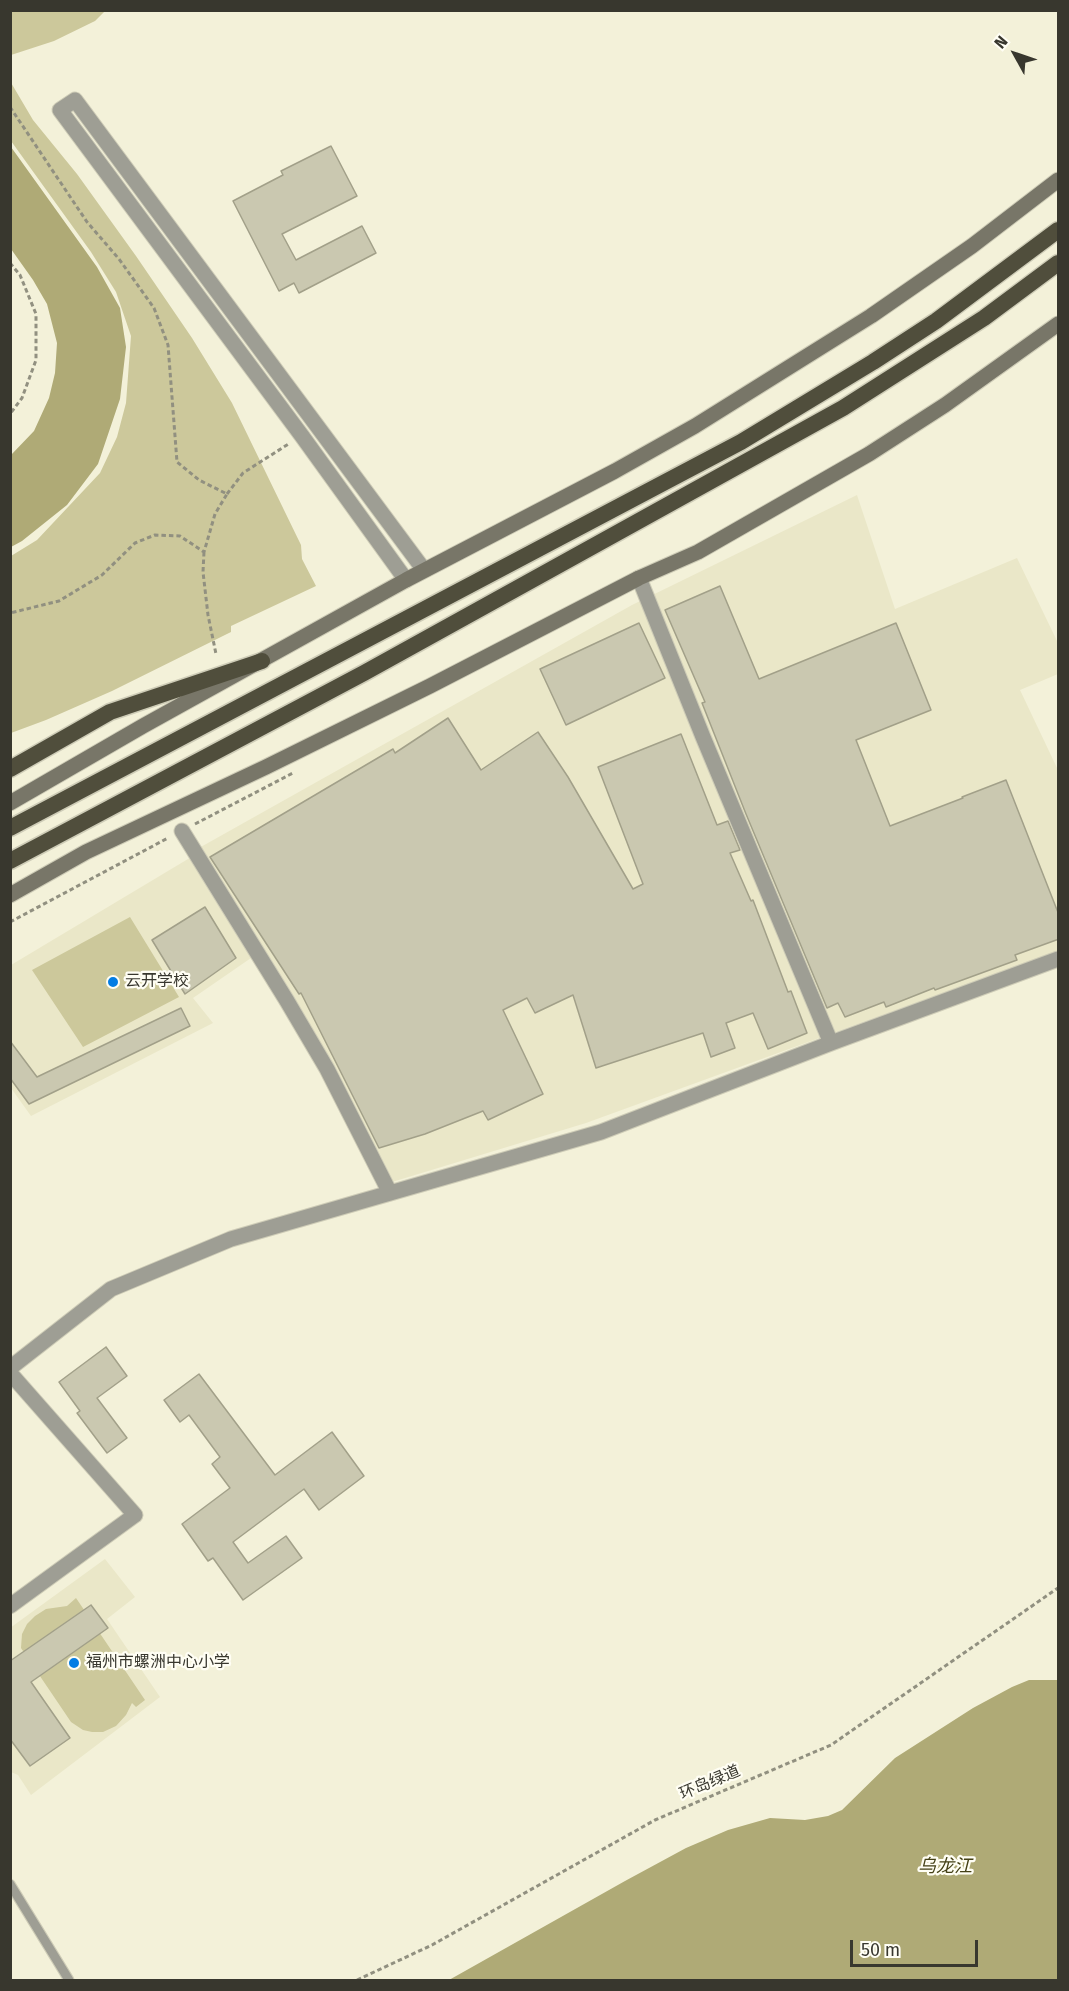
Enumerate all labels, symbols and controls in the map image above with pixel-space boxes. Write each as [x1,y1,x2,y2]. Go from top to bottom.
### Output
north arrow [985,24,1045,84]
text: N [990,32,1012,52]
place label: 云开学校 [125,972,189,992]
marker: 云开学校 [106,975,120,989]
place label: 福州市螺洲中心小学 [86,1653,230,1673]
marker: 福州市螺洲中心小学 [67,1656,81,1670]
street label: 环岛绿道 [677,1762,743,1804]
water label: 乌龙江 [918,1856,972,1878]
scale bar [853,1928,980,1966]
text: 50 m [861,1939,900,1961]

